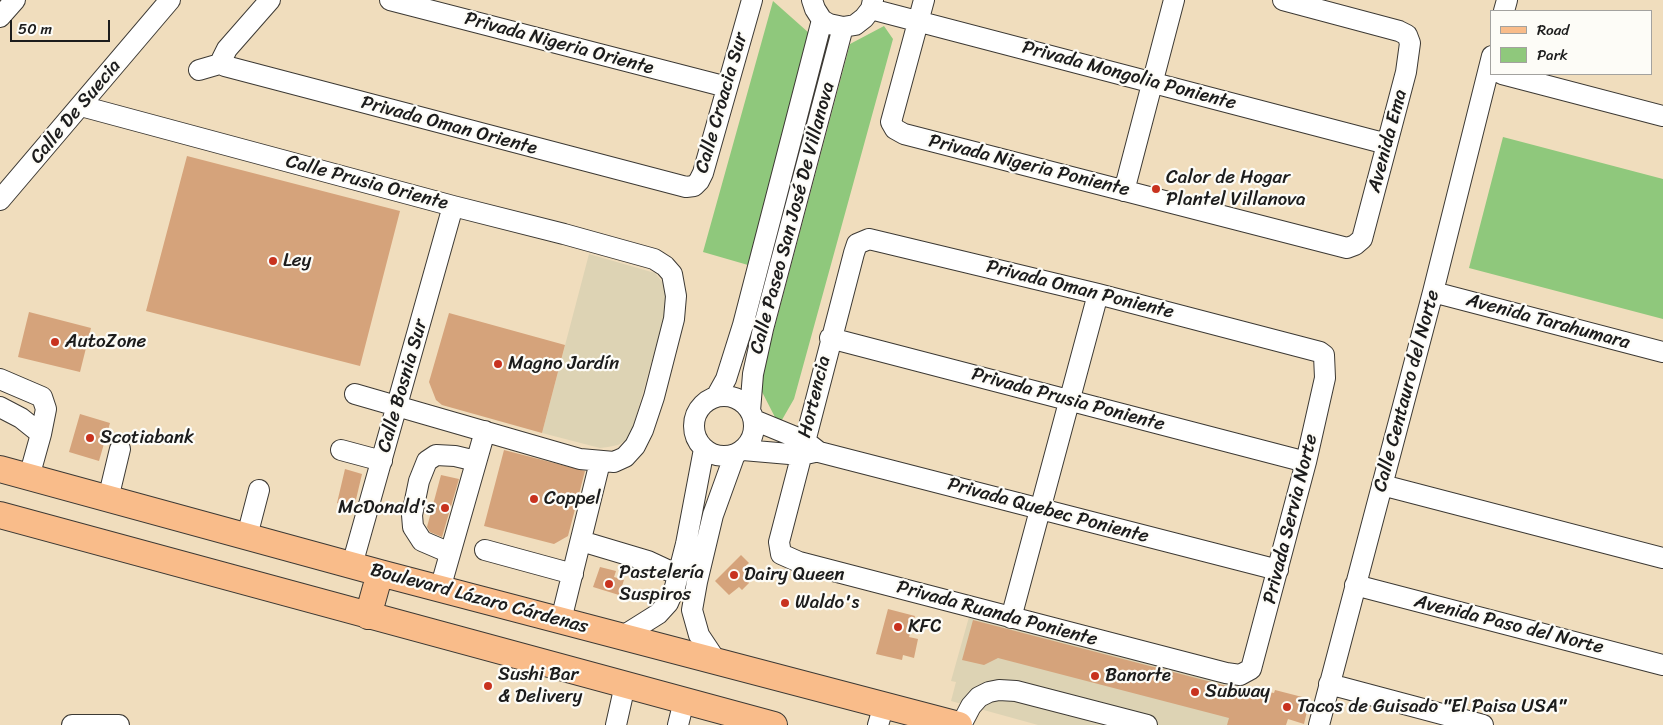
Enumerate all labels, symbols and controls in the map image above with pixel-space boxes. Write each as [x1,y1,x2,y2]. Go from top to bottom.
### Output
street label: Privada Nigeria Oriente [462,8,656,80]
scale bar [12,10,112,42]
legend [1490,10,1653,75]
text: 50 m [18,16,52,42]
text: Road [1537,17,1569,43]
street label: Calle Croacia Sur [691,30,753,176]
street label: Privada Mongolia Poniente [1019,36,1239,116]
text: Park [1537,42,1568,68]
street label: Calle De Suecia [26,55,126,169]
street label: Calle Paseo San José De Villanova [746,80,840,356]
street label: Avenida Ema [1363,87,1413,195]
street label: Privada Oman Oriente [359,92,539,160]
street label: Privada Nigeria Poniente [926,130,1132,202]
street label: Calle Prusia Oriente [283,150,451,216]
place label: Calor de Hogar Plantel Villanova [1166,167,1305,211]
marker: Calor de Hogar Plantel Villanova [1150,183,1162,195]
place label: Ley [283,250,311,272]
marker: Ley [267,255,279,267]
street label: Privada Oman Poniente [984,256,1176,324]
street label: Calle Centauro del Norte [1369,288,1445,494]
street label: Avenida Tarahumara [1464,289,1632,355]
street label: Calle Bosnia Sur [373,317,433,455]
place label: AutoZone [65,331,146,353]
marker: AutoZone [49,336,61,348]
place label: Magno Jardín [508,353,619,375]
street label: Hortencia [794,354,836,440]
marker: Magno Jardín [492,358,504,370]
street label: Privada Prusia Poniente [969,363,1167,437]
place label: Scotiabank [100,427,194,449]
marker: Scotiabank [84,432,96,444]
street label: Privada Servia Norte [1259,432,1323,606]
street label: Privada Quebec Poniente [945,473,1151,549]
place label: Coppel [544,488,601,510]
marker: Coppel [528,493,540,505]
place label: McDonald's [338,497,435,519]
marker: McDonald's [439,502,451,514]
street label: Boulevard Lázaro Cárdenas [368,559,590,639]
place label: Pastelería Suspiros [619,562,704,606]
place label: Dairy Queen [744,564,844,586]
marker: Dairy Queen [728,569,740,581]
street label: Privada Ruanda Poniente [894,576,1100,652]
marker: Pastelería Suspiros [603,578,615,590]
street label: Avenida Paso del Norte [1412,590,1606,660]
place label: Waldo's [795,592,859,614]
marker: Waldo's [779,597,791,609]
place label: KFC [908,616,941,638]
marker: KFC [892,621,904,633]
place label: Sushi Bar & Delivery [498,664,582,708]
place label: Banorte [1105,665,1171,687]
marker: Banorte [1089,670,1101,682]
marker: Sushi Bar & Delivery [482,680,494,692]
place label: Subway [1205,681,1270,703]
marker: Subway [1189,686,1201,698]
place label: Tacos de Guisado "El Paisa USA" [1297,696,1566,718]
marker: Tacos de Guisado "El Paisa USA" [1281,701,1293,713]

